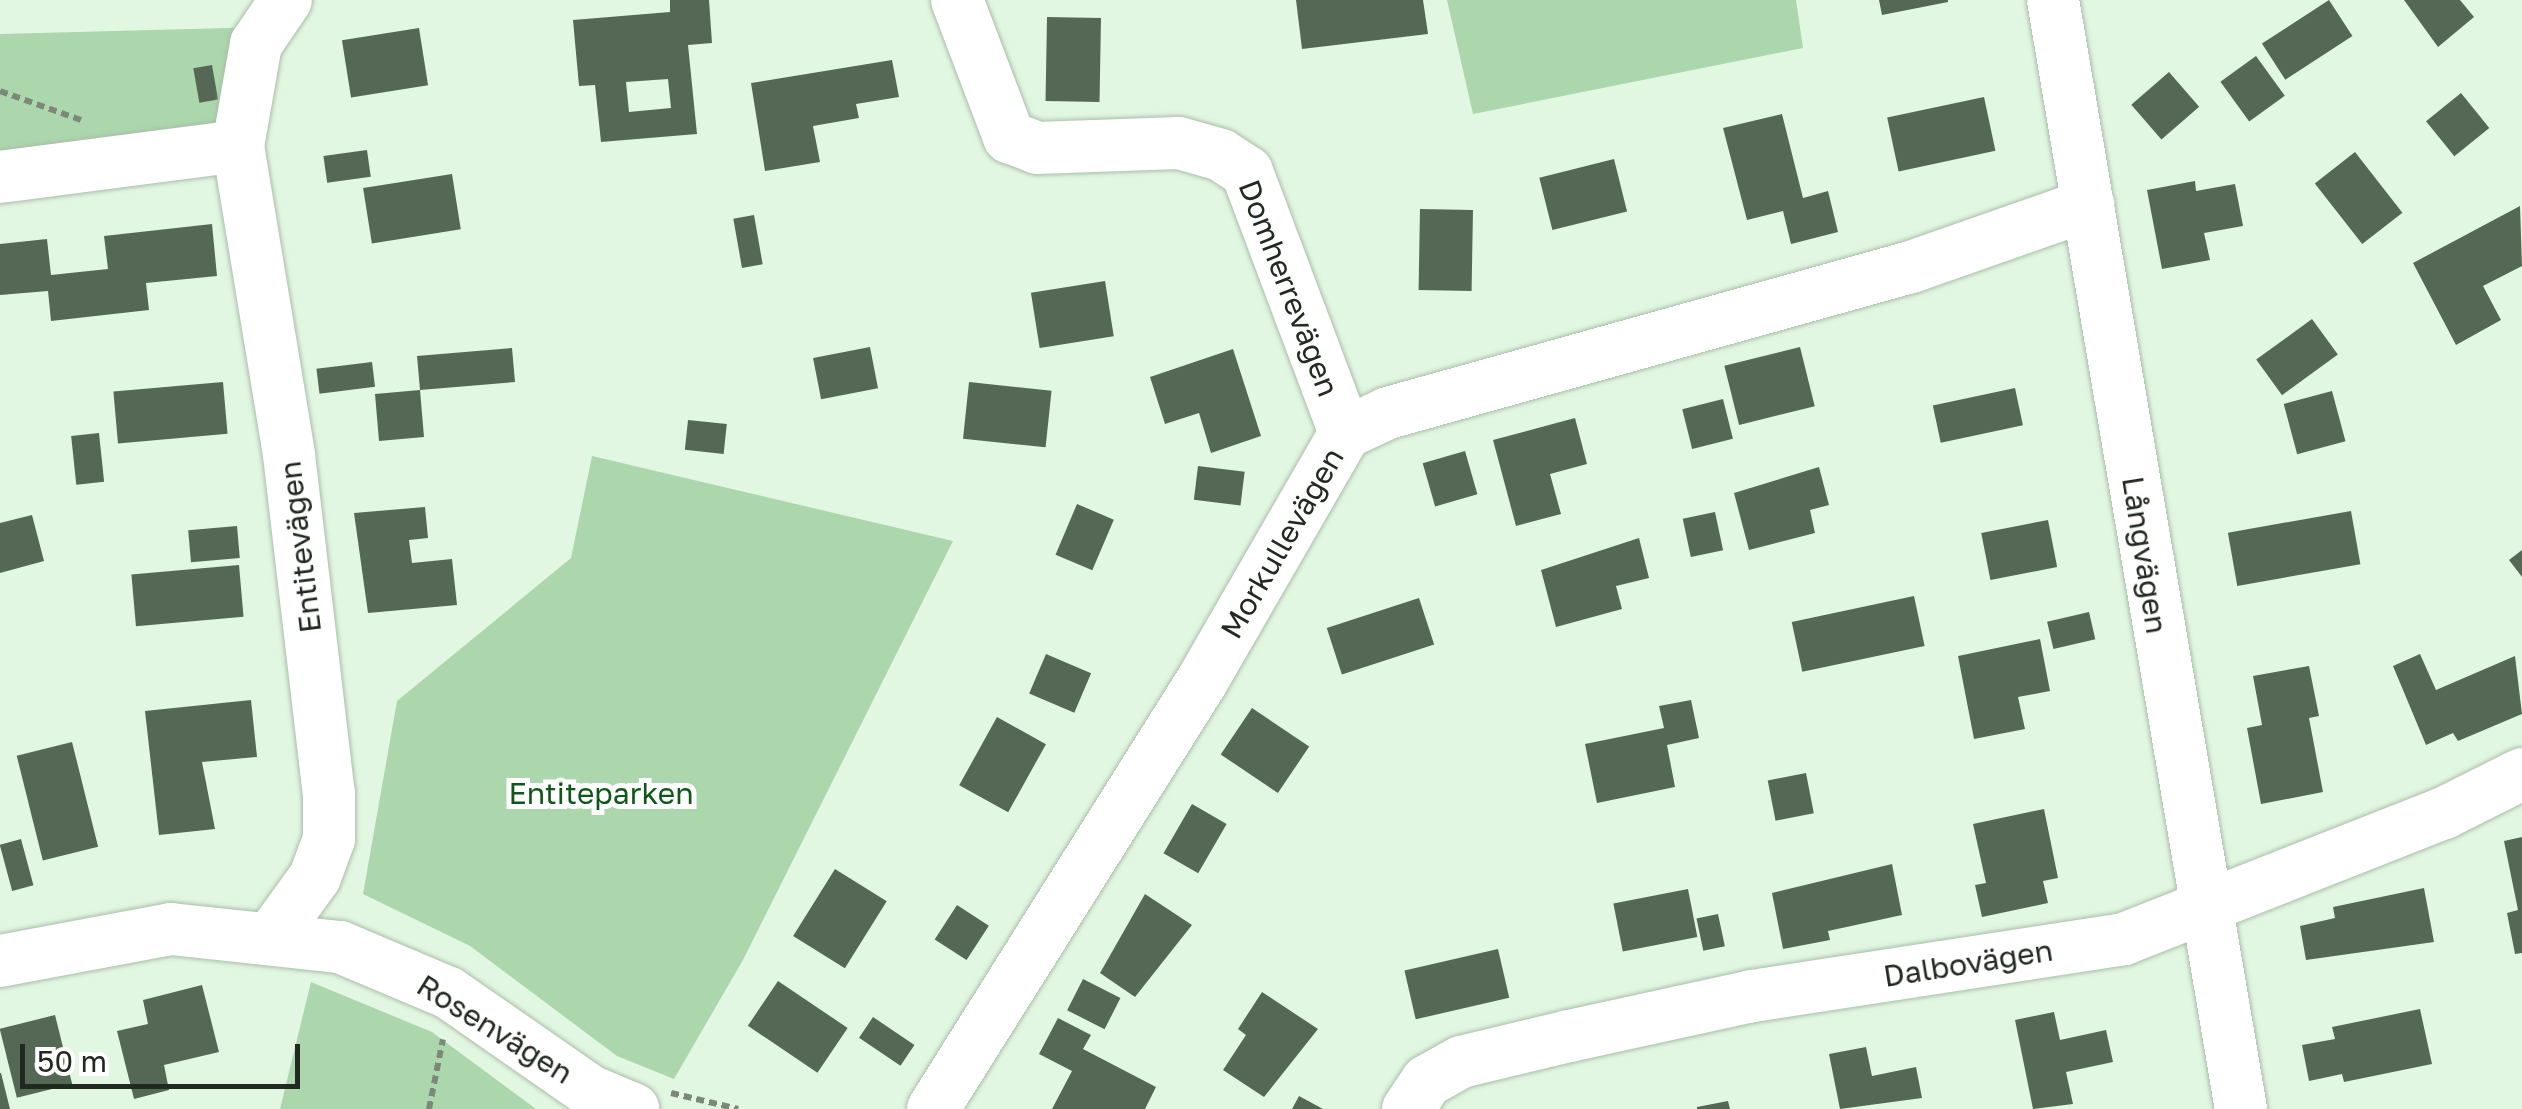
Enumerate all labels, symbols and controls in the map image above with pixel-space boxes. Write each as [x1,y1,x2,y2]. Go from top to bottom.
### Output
street label: Domherrevägen [1231,175,1347,401]
street label: Morkullevägen [1213,441,1351,645]
street label: Entitevägen [272,459,328,635]
street label: Långvägen [2115,474,2175,636]
park label: Entiteparken [508,775,694,811]
street label: Dalbovägen [1881,932,2055,994]
street label: Rosenvägen [411,967,579,1091]
scale bar [25,1024,305,1086]
text: 50 m [37,1043,107,1079]

